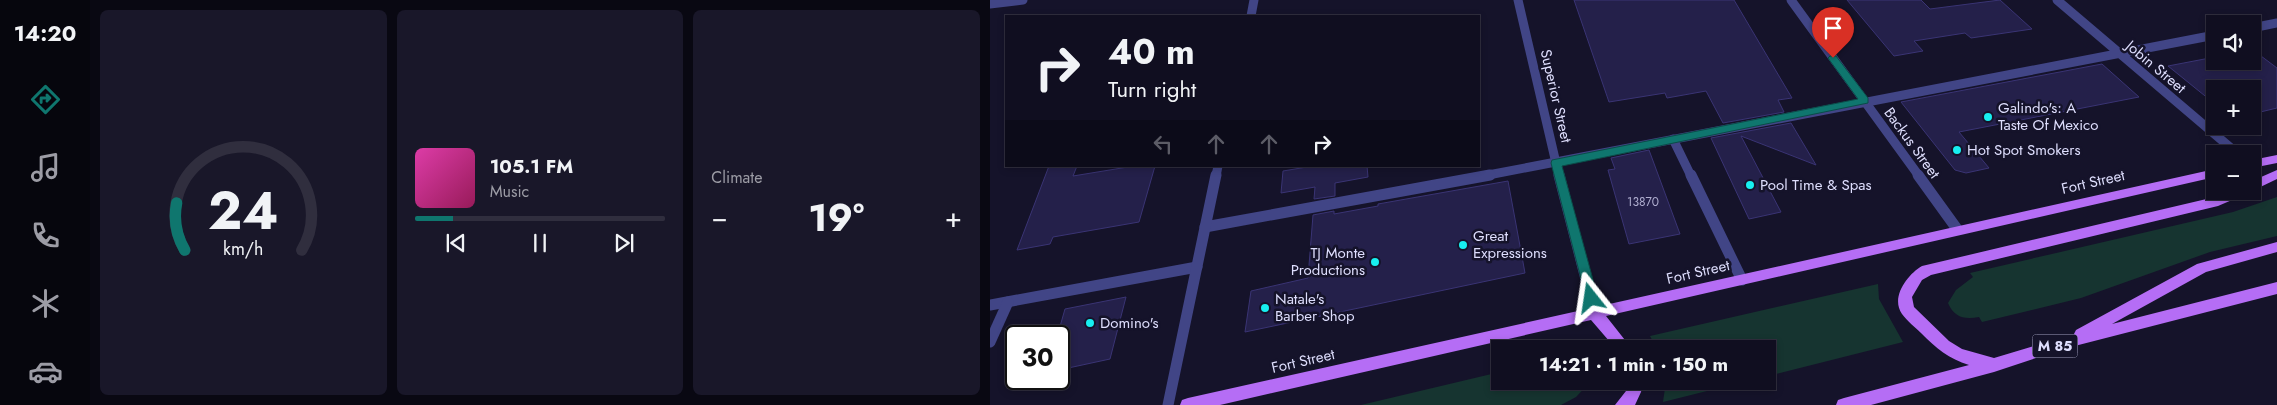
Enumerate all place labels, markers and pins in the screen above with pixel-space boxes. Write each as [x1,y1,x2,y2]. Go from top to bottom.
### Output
pin [1812,7,1854,58]
place label: Galindo's: A Taste Of Mexico [1998,97,2098,136]
marker: Galindo's: A Taste Of Mexico [1982,111,1994,123]
place label: Hot Spot Smokers [1967,139,2080,161]
marker: Hot Spot Smokers [1951,144,1963,156]
place label: Pool Time & Spas [1760,174,1872,196]
marker: Pool Time & Spas [1744,179,1756,191]
place label: Great Expressions [1473,225,1547,264]
marker: Great Expressions [1457,239,1469,251]
place label: TJ Monte Productions [1291,242,1365,281]
marker: TJ Monte Productions [1369,256,1381,268]
place label: Natale's Barber Shop [1275,288,1355,327]
marker: Natale's Barber Shop [1259,302,1271,314]
place label: Domino's [1100,312,1158,334]
marker: Domino's [1084,317,1096,329]

